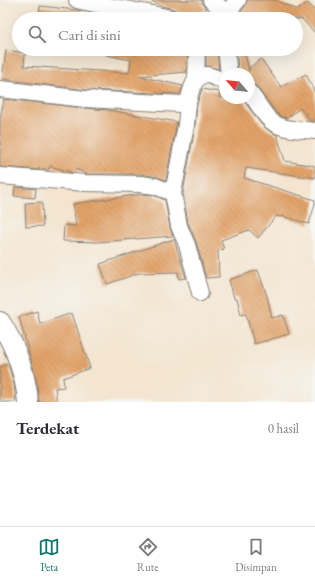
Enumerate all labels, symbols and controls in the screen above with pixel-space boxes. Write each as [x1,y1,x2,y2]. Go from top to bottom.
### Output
search box [12,12,303,56]
icon: search [26,23,48,45]
text: Cari di sini [58,25,121,44]
north arrow [219,68,255,104]
text: Terdekat [16,417,79,439]
text: 0 hasil [268,420,299,437]
tab: Peta [38,536,60,574]
tab: Rute [137,536,159,574]
tab: Disimpan [235,536,277,574]

